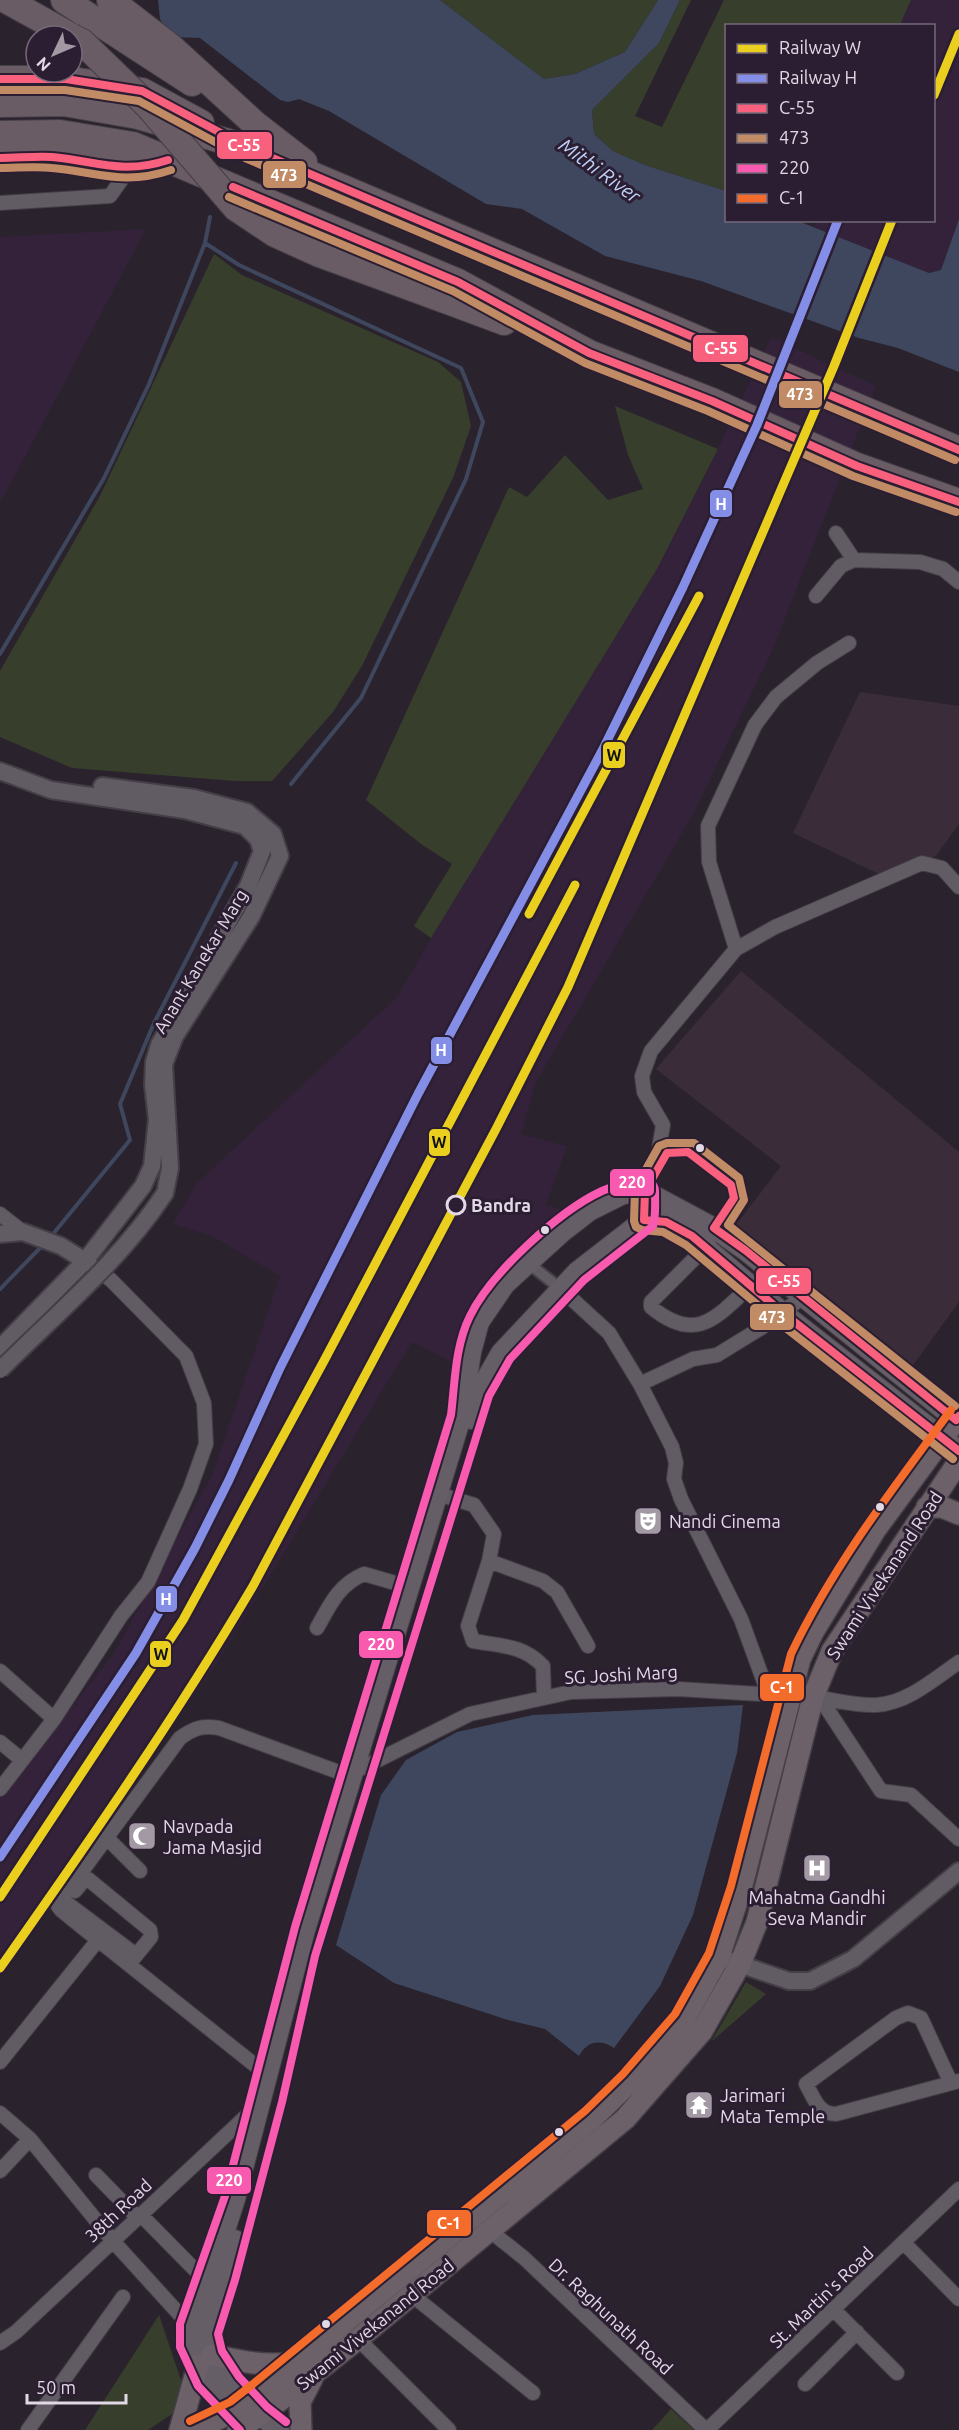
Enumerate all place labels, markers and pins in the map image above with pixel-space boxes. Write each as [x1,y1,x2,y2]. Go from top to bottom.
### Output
unlabelled marker [694,1142,706,1154]
marker: Bandra [446,1195,466,1215]
place label: Bandra [471,1195,531,1215]
unlabelled marker [539,1224,551,1236]
unlabelled marker [874,1501,886,1513]
theatre icon: Nandi Cinema [632,1505,664,1537]
place label: Nandi Cinema [669,1511,781,1531]
place label: Navpada Jama Masjid [163,1816,262,1857]
mosque icon: Navpada Jama Masjid [126,1820,158,1852]
hospital icon: Mahatma Gandhi Seva Mandir [801,1852,833,1884]
place label: Mahatma Gandhi Seva Mandir [748,1887,886,1928]
place label: Jarimari Mata Temple [720,2085,825,2126]
temple icon: Jarimari Mata Temple [683,2089,715,2121]
unlabelled marker [553,2126,565,2138]
unlabelled marker [320,2318,332,2330]

